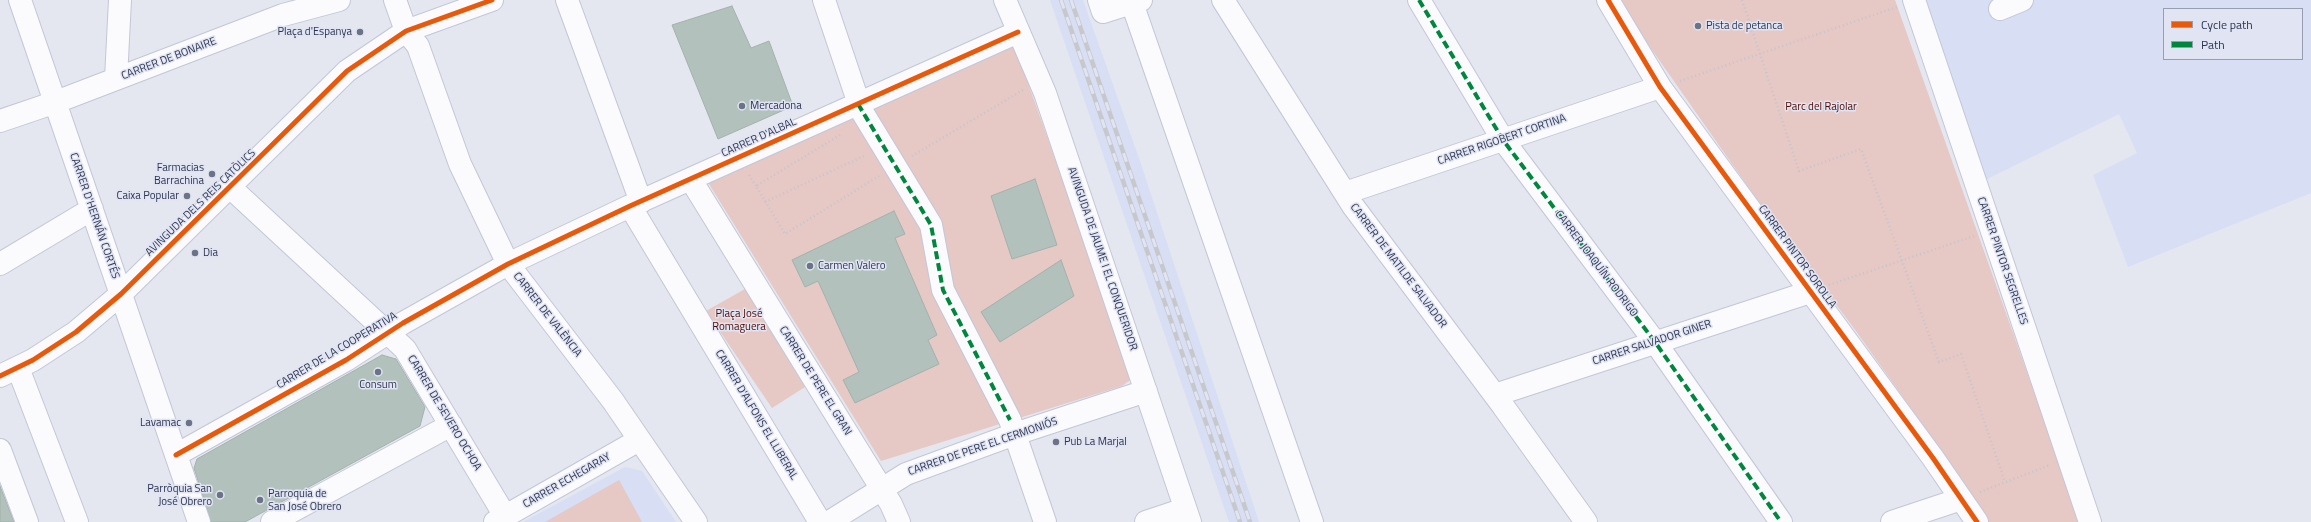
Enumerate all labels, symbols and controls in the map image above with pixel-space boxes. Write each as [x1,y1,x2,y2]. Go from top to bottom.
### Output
legend [2163,8,2303,60]
text: Cycle path [2201,15,2253,34]
place label: Pista de petanca [1706,19,1783,33]
marker: Pista de petanca [1693,21,1703,31]
place label: Plaça d'Espanya [278,25,352,39]
marker: Plaça d'Espanya [355,27,365,37]
street label: CARRER DE BONAIRE [120,35,218,83]
text: Path [2201,35,2225,54]
place label: Mercadona [750,99,802,113]
park label: Parc del Rajolar [1785,100,1857,114]
marker: Mercadona [737,101,747,111]
street label: CARRER RIGOBERT CORTINA [1436,112,1568,168]
street label: CARRER D'ALBAL [720,116,798,160]
street label: AVINGUDA DELS REIS CATÒLICS [143,147,259,259]
street label: CARRER D'HERNÁN CORTÉS [66,151,122,281]
place label: Farmacias Barrachina [154,161,204,187]
street label: AVINGUDA DE JAUME I EL CONQUERIDOR [1064,166,1140,352]
marker: Farmacias Barrachina [207,169,217,179]
place label: Caixa Popular [116,189,179,203]
marker: Caixa Popular [182,191,192,201]
street label: CARRER PINTOR SEGRELLES [1974,195,2030,327]
street label: CARRER DE MATILDE SALVADOR [1347,201,1449,331]
street label: CARRER PINTOR SOROLLA [1755,203,1839,311]
street label: CARRER JOAQUÍN RODRIGO [1552,208,1640,320]
place label: Dia [203,246,218,260]
marker: Dia [190,248,200,258]
place label: Carmen Valero [818,259,886,273]
marker: Carmen Valero [805,261,815,271]
street label: CARRER DE VALÈNCIA [510,270,584,360]
park label: Plaça José Romaguera [712,307,766,333]
street label: CARRER DE LA COOPERATIVA [274,310,400,392]
street label: CARRER SALVADOR GINER [1591,318,1713,368]
street label: CARRER DE PERE EL GRAN [776,324,854,438]
street label: CARRER D'ALFONS EL LLIBERAL [712,348,800,482]
street label: CARRER DE SEVERO OCHOA [404,353,484,473]
marker: Consum [373,367,383,377]
place label: Consum [359,378,397,392]
street label: CARRER DE PERE EL CERMONIÓS [906,415,1060,479]
place label: Lavamac [140,416,181,430]
marker: Lavamac [184,418,194,428]
place label: Pub La Marjal [1064,435,1127,449]
marker: Pub La Marjal [1051,437,1061,447]
street label: CARRER ECHEGARAY [521,451,613,511]
place label: Parròquia San José Obrero [147,482,212,508]
place label: Parroquia de San José Obrero [268,487,342,513]
marker: Parròquia San José Obrero [215,490,225,500]
marker: Parroquia de San José Obrero [255,495,265,505]

